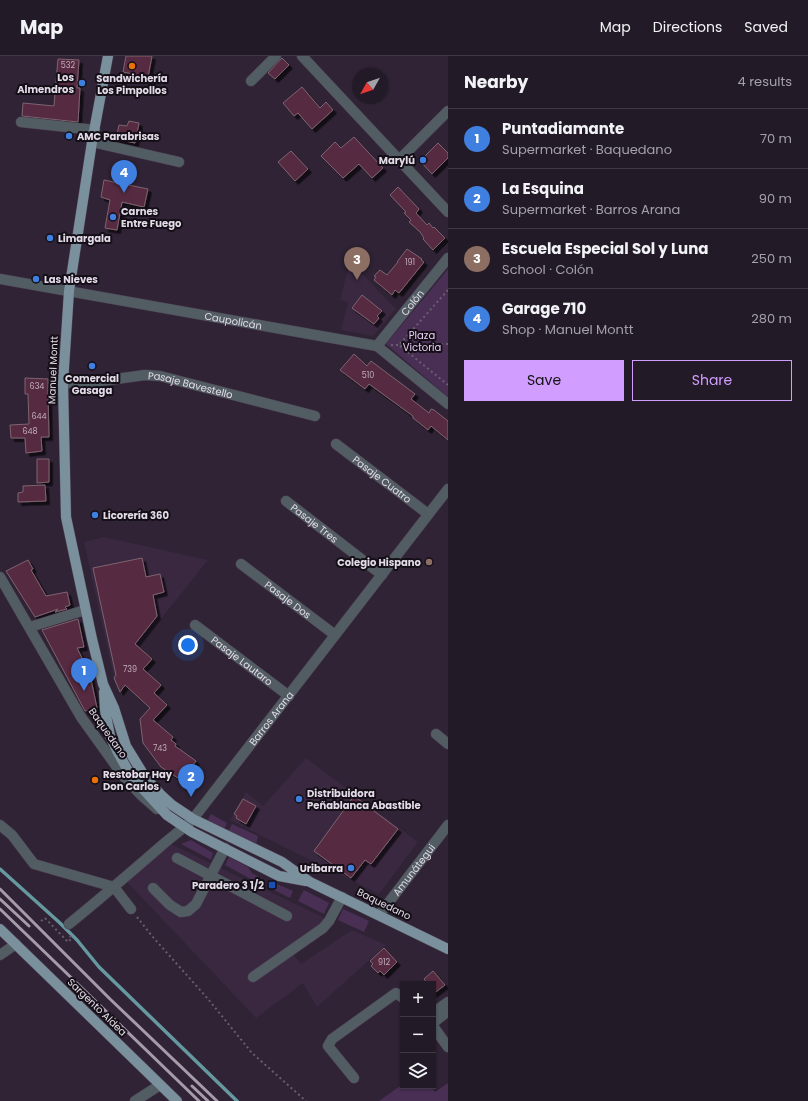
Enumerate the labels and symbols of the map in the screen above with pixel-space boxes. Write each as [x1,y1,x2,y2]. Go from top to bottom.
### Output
house number: 532 [61,60,76,71]
marker: Sandwichería Los Pimpollos [127,61,137,71]
north arrow [352,68,388,104]
place label: Los Almendros [17,70,74,97]
place label: Sandwichería Los Pimpollos [96,71,168,98]
marker: Los Almendros [77,78,87,88]
place label: AMC Parabrisas [77,129,160,144]
marker: AMC Parabrisas [64,131,74,141]
place label: Marylú [379,153,415,168]
marker: Marylú [418,155,428,165]
pin: 4 [111,160,137,193]
place label: Carnes Entre Fuego [121,204,182,231]
marker: Carnes Entre Fuego [108,212,118,222]
place label: Limargala [58,231,111,246]
marker: Limargala [45,233,55,243]
pin: 3 [344,247,370,280]
house number: 191 [405,257,415,268]
place label: Las Nieves [44,272,98,287]
marker: Las Nieves [31,274,41,284]
street label: Colón [397,286,427,319]
street label: Caupolicán [203,308,263,333]
park label: Plaza Victoria [403,328,441,355]
street label: Manuel Montt [44,335,62,404]
marker: Comercial Gasaga [87,361,97,371]
street label: Pasaje Bavestello [147,368,235,402]
house number: 510 [362,370,374,381]
place label: Comercial Gasaga [65,371,119,398]
house number: 634 [30,381,44,392]
house number: 644 [31,411,47,422]
house number: 648 [22,426,38,437]
street label: Pasaje Cuatro [350,452,415,506]
street label: Pasaje Tres [288,500,341,546]
place label: Licorería 360 [103,508,169,523]
marker: Licorería 360 [90,510,100,520]
place label: Colegio Hispano [337,555,422,570]
marker: Colegio Hispano [424,557,434,567]
street label: Pasaje Dos [262,577,314,622]
street label: Pasaje Lautaro [208,632,276,689]
your location [178,635,198,655]
pin: 1 [71,658,97,691]
house number: 739 [123,664,137,675]
street label: Barros Arana [245,688,297,748]
street label: Baquedano [85,705,131,761]
house number: 743 [153,743,167,754]
pin: 2 [178,764,204,797]
place label: Restobar Hay Don Carlos [103,767,173,794]
marker: Restobar Hay Don Carlos [90,775,100,785]
place label: Distribuidora Peñablanca Abastible [307,786,421,813]
marker: Distribuidora Peñablanca Abastible [294,794,304,804]
street label: Amunátegui [389,841,439,899]
place label: Uribarra [300,861,343,876]
marker: Uribarra [346,863,356,873]
place label: Paradero 3 1/2 [192,878,264,893]
marker: Paradero 3 1/2 [267,880,277,890]
street label: Baquedano [354,884,414,924]
house number: 912 [378,957,390,968]
street label: Sargento Aldea [64,975,130,1039]

